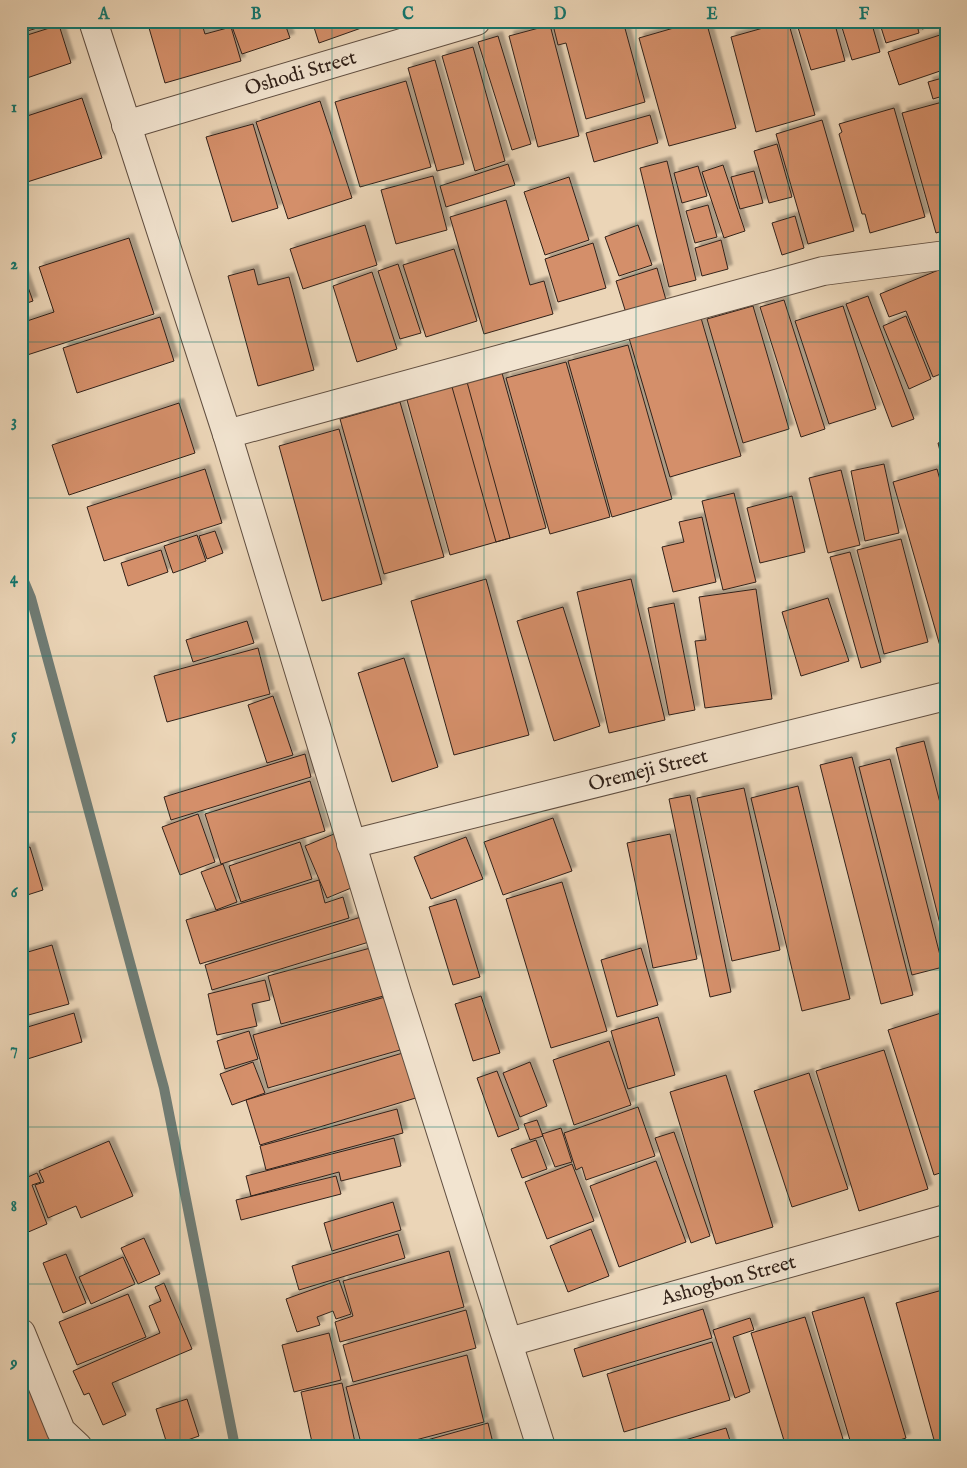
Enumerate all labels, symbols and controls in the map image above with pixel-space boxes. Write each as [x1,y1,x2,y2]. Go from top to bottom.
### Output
text: A [98,5,111,25]
text: B [251,5,262,25]
text: C [402,5,414,25]
text: D [554,5,567,25]
text: E [706,5,718,25]
text: F [859,5,870,25]
street label: Oshodi Street [242,45,359,102]
text: 1 [11,98,17,118]
text: 2 [10,255,18,275]
text: 3 [11,412,17,432]
text: 4 [10,569,19,589]
text: 5 [11,726,17,746]
street label: Oremeji Street [586,743,710,797]
text: 6 [11,883,19,903]
text: 7 [10,1040,18,1060]
text: 8 [11,1197,17,1217]
street label: Ashogbon Street [657,1249,799,1311]
text: 9 [10,1354,18,1374]

